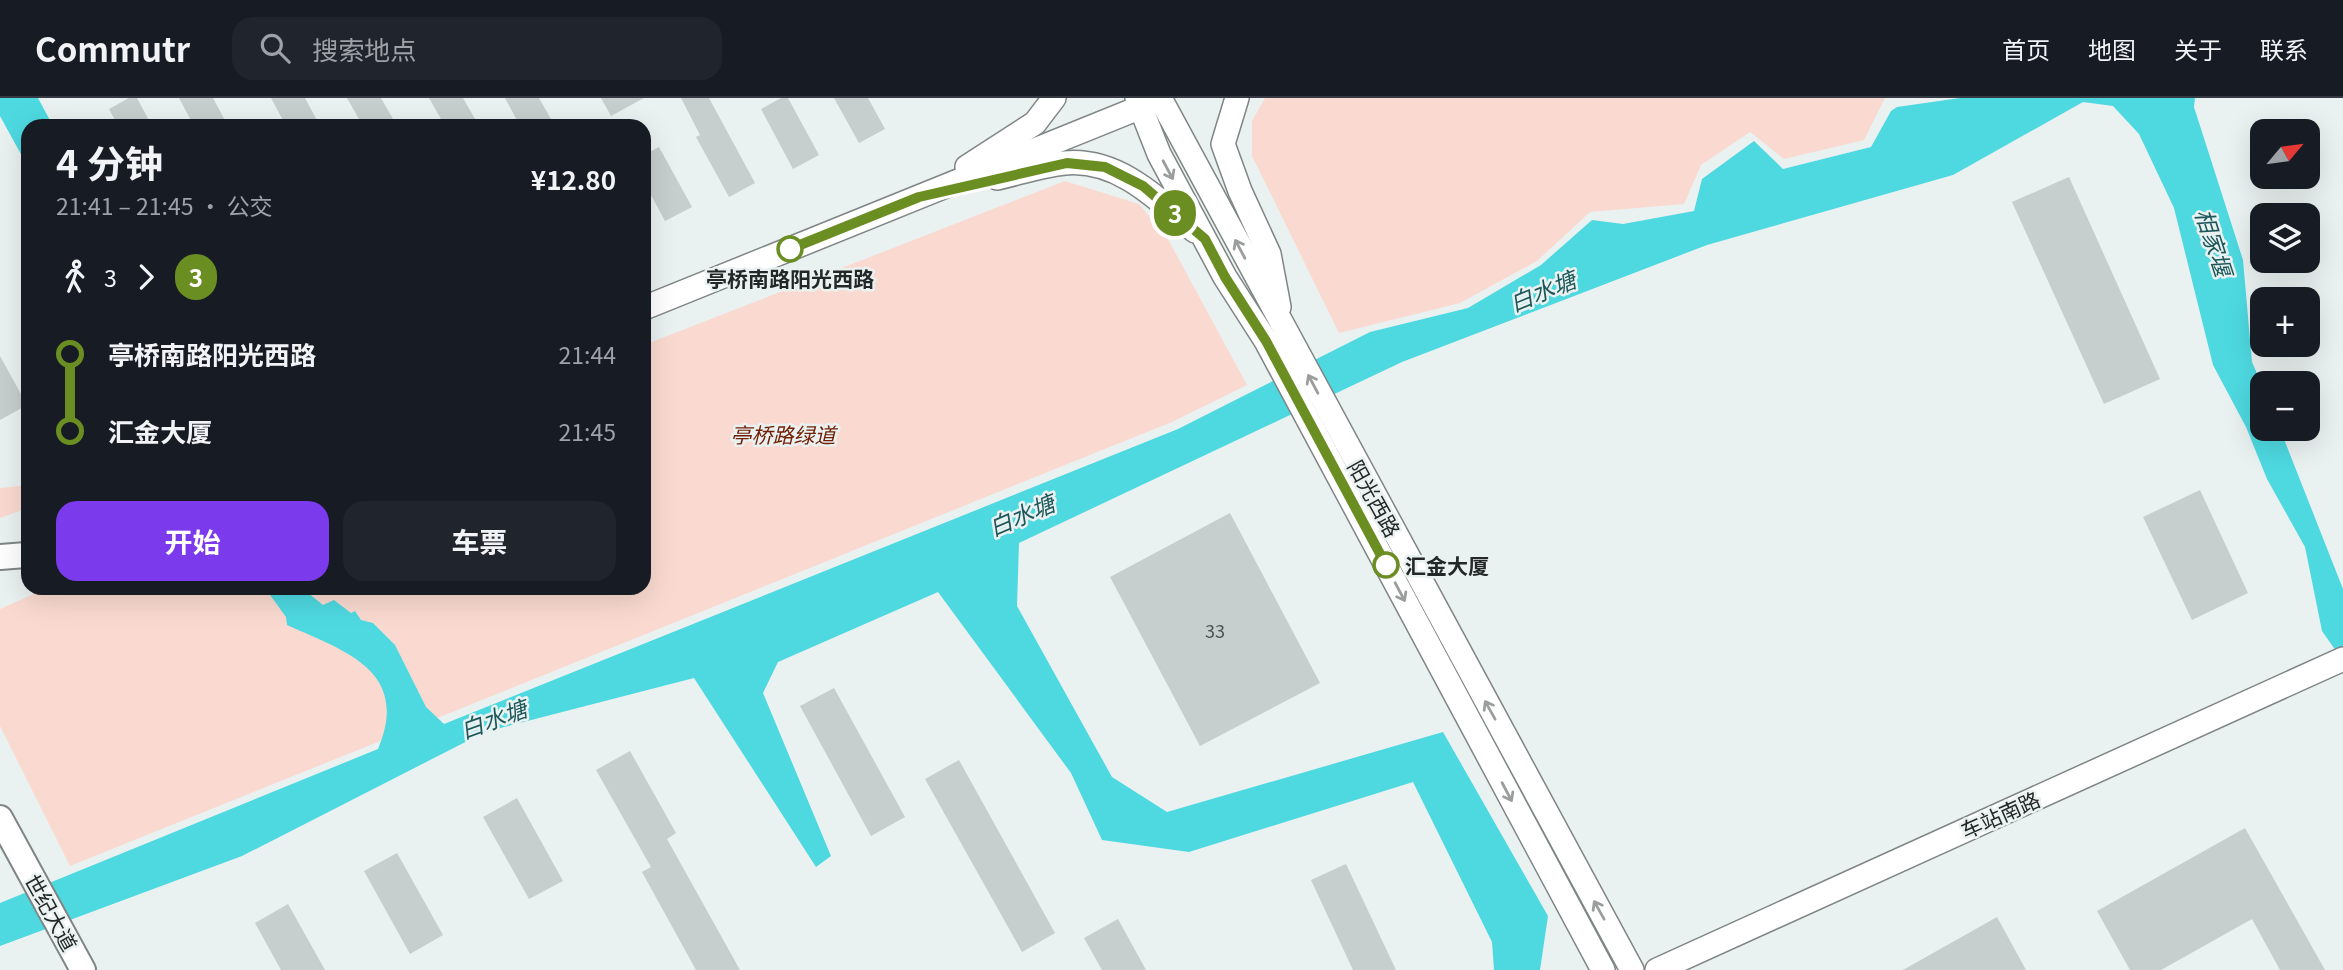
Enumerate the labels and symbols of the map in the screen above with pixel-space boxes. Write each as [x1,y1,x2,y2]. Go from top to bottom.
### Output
north arrow [2250,119,2320,189]
one-way arrow [1161,160,1175,180]
line badge: 3 [1152,190,1198,236]
water label: 相家堰 [2188,204,2243,284]
marker: 亭桥南路阳光西路 [777,236,803,262]
one-way arrow [1233,239,1247,260]
water label: 白水塘 [1504,260,1584,319]
place label: 亭桥南路阳光西路 [706,263,874,293]
one-way arrow [1305,374,1319,394]
park label: 亭桥路绿道 [731,419,838,449]
street label: 阳光西路 [1342,454,1408,542]
water label: 白水塘 [983,483,1063,543]
place label: 汇金大厦 [1405,550,1489,580]
marker: 汇金大厦 [1373,552,1399,578]
one-way arrow [1393,581,1407,601]
house number: 33 [1205,617,1225,643]
water label: 白水塘 [455,689,535,746]
one-way arrow [1483,701,1497,721]
one-way arrow [1501,781,1515,802]
street label: 车站南路 [1956,783,2044,845]
street label: 世纪大道 [19,868,85,956]
one-way arrow [1592,900,1605,921]

